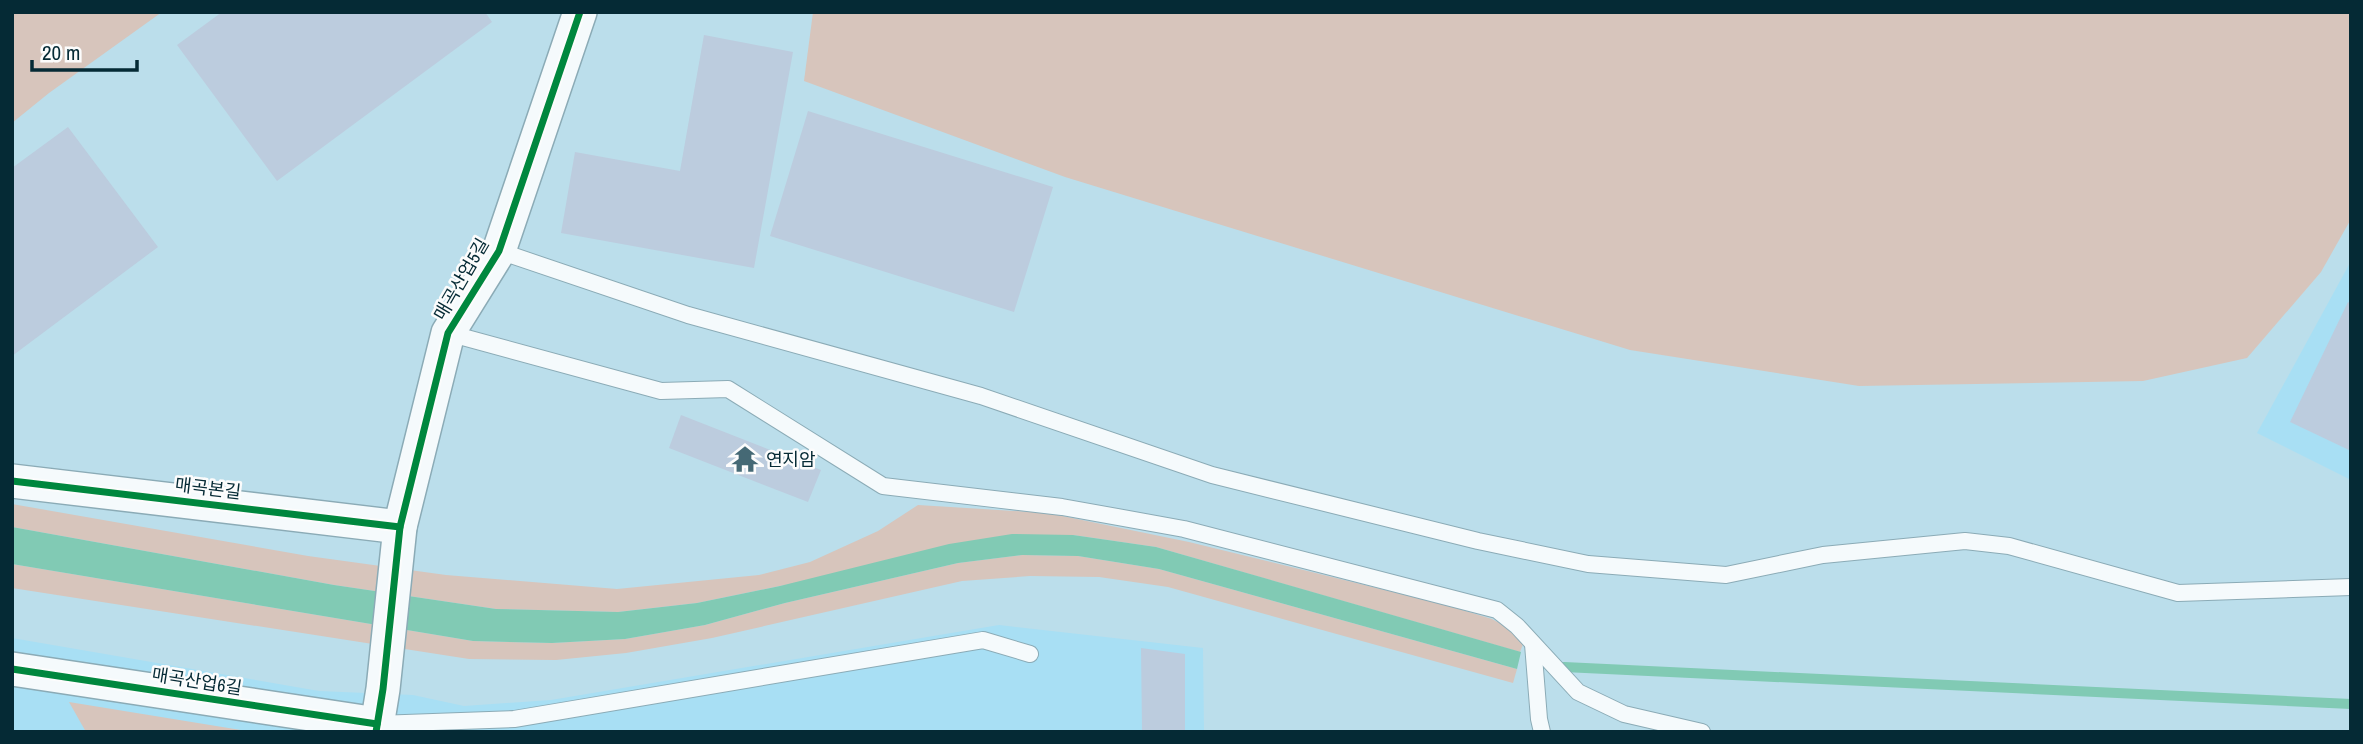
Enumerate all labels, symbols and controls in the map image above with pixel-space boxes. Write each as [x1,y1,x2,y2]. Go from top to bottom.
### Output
scale bar [32,28,136,72]
text: 20 m [42,38,80,67]
street label: 매곡산업5길 [427,233,495,325]
temple icon: 연지암 [730,444,760,474]
place label: 연지암 [766,447,816,472]
street label: 매곡본길 [174,472,242,504]
street label: 매곡산업6길 [150,662,244,700]

